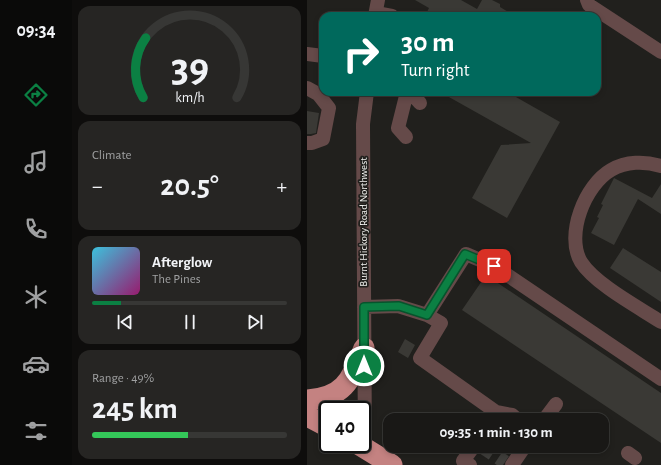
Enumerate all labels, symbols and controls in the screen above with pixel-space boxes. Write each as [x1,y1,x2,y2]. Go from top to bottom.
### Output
text: 09:34 [16,22,56,40]
icon: right [335,28,387,80]
text: 30 m [401,29,454,57]
text: 39 [170,48,209,89]
text: Turn right [401,62,470,80]
icon: directions [22,81,50,109]
text: km/h [175,91,204,105]
icon: music [22,148,50,176]
text: Climate [92,149,131,162]
street label: Burnt Hickory Road Northwest [358,157,369,287]
text: 20.5° [160,171,219,201]
text: − [92,175,103,197]
text: + [276,175,287,197]
icon: phone [22,215,50,243]
pin [477,249,511,283]
text: Afterglow [152,255,212,270]
icon: arrive [483,255,505,277]
text: The Pines [152,273,201,286]
icon: climate [22,283,50,311]
icon: previous [114,311,136,333]
icon: pause [179,311,201,333]
icon: next [244,311,266,333]
position arrow [343,345,385,387]
icon: car [22,350,50,378]
text: Range · 49% [92,372,154,385]
text: 245 km [92,394,178,424]
speed limit sign: 40 [319,401,371,453]
icon: filters [22,417,50,445]
text: 09:35 · 1 min · 130 m [439,425,553,440]

